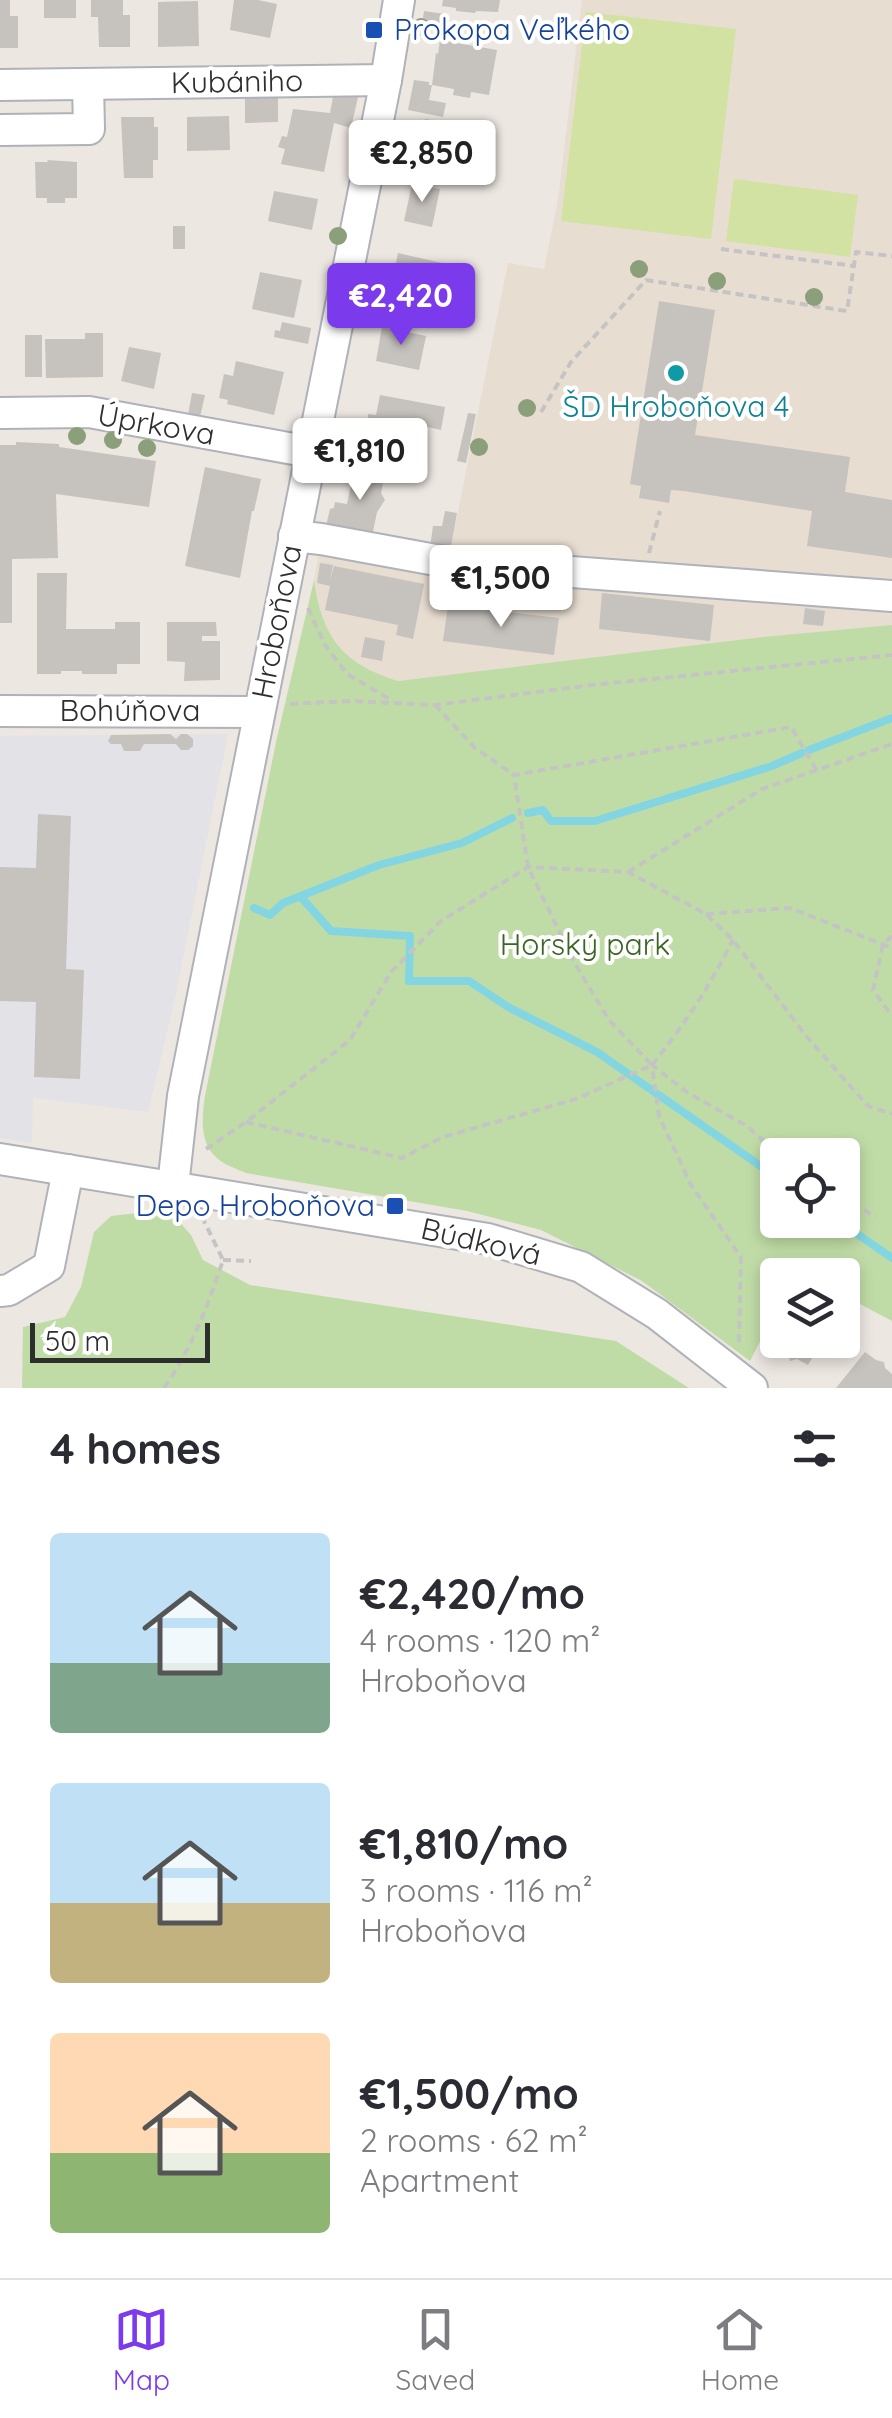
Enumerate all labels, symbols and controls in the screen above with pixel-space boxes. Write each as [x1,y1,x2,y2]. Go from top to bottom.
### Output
place label: Prokopa Veľkého [394,10,630,48]
marker: Prokopa Veľkého [363,19,385,41]
street label: Kubániho [171,61,303,101]
pin: €2,850 [341,120,503,205]
text: €2,850 [371,132,473,172]
pin: €2,420 [320,263,482,348]
text: €2,420 [349,275,453,315]
marker: ŠD Hroboňova 4 [665,362,687,384]
place label: ŠD Hroboňova 4 [563,387,789,425]
street label: Úprkova [95,395,218,453]
pin: €1,810 [279,418,441,503]
text: €1,810 [315,430,405,470]
street label: Hroboňova [242,542,310,702]
pin: €1,500 [420,545,582,630]
text: €1,500 [451,557,551,597]
street label: Bohúňova [59,691,201,729]
park label: Horský park [500,925,670,963]
map controls [760,1138,860,1358]
button: locate [760,1138,860,1238]
place label: Depo Hroboňova [136,1186,375,1224]
marker: Depo Hroboňova [384,1195,406,1217]
street label: Búdková [417,1209,545,1273]
button: layers [760,1258,860,1358]
scale bar [30,1318,210,1362]
text: 50 m [45,1323,110,1358]
icon: filters [787,1421,842,1476]
text: 4 homes [50,1422,221,1475]
text: €2,420/mo [360,1567,585,1620]
icon: home [130,1573,250,1693]
text: 4 rooms · 120 m² [360,1620,600,1660]
text: Hroboňova [360,1660,527,1700]
text: €1,810/mo [360,1817,568,1870]
icon: home [130,1823,250,1943]
text: 3 rooms · 116 m² [360,1870,593,1910]
text: Hroboňova [360,1910,527,1950]
text: €1,500/mo [360,2067,579,2120]
icon: home [130,2073,250,2193]
text: 2 rooms · 62 m² [360,2120,588,2160]
text: Apartment [360,2160,519,2200]
tab: Map [113,2302,170,2397]
tab: Saved [395,2302,475,2397]
tab: Home [701,2302,779,2397]

